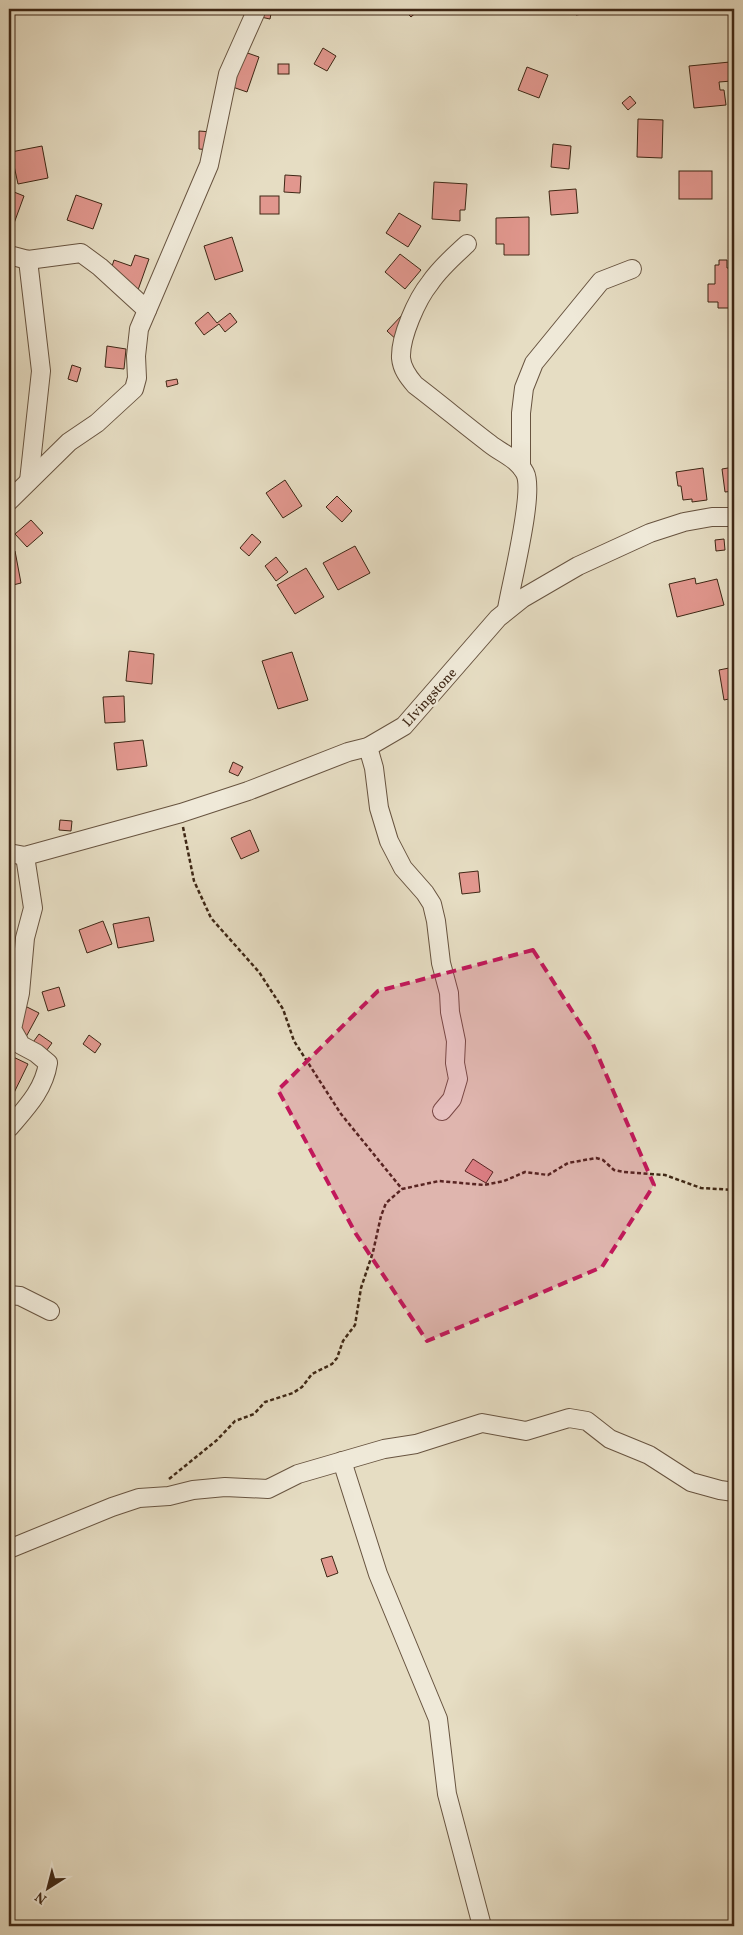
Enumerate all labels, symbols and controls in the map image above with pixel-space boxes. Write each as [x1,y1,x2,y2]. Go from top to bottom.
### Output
street label: LIvingstone [399,664,462,732]
north arrow [22,1862,72,1912]
text: N [32,1887,51,1908]

